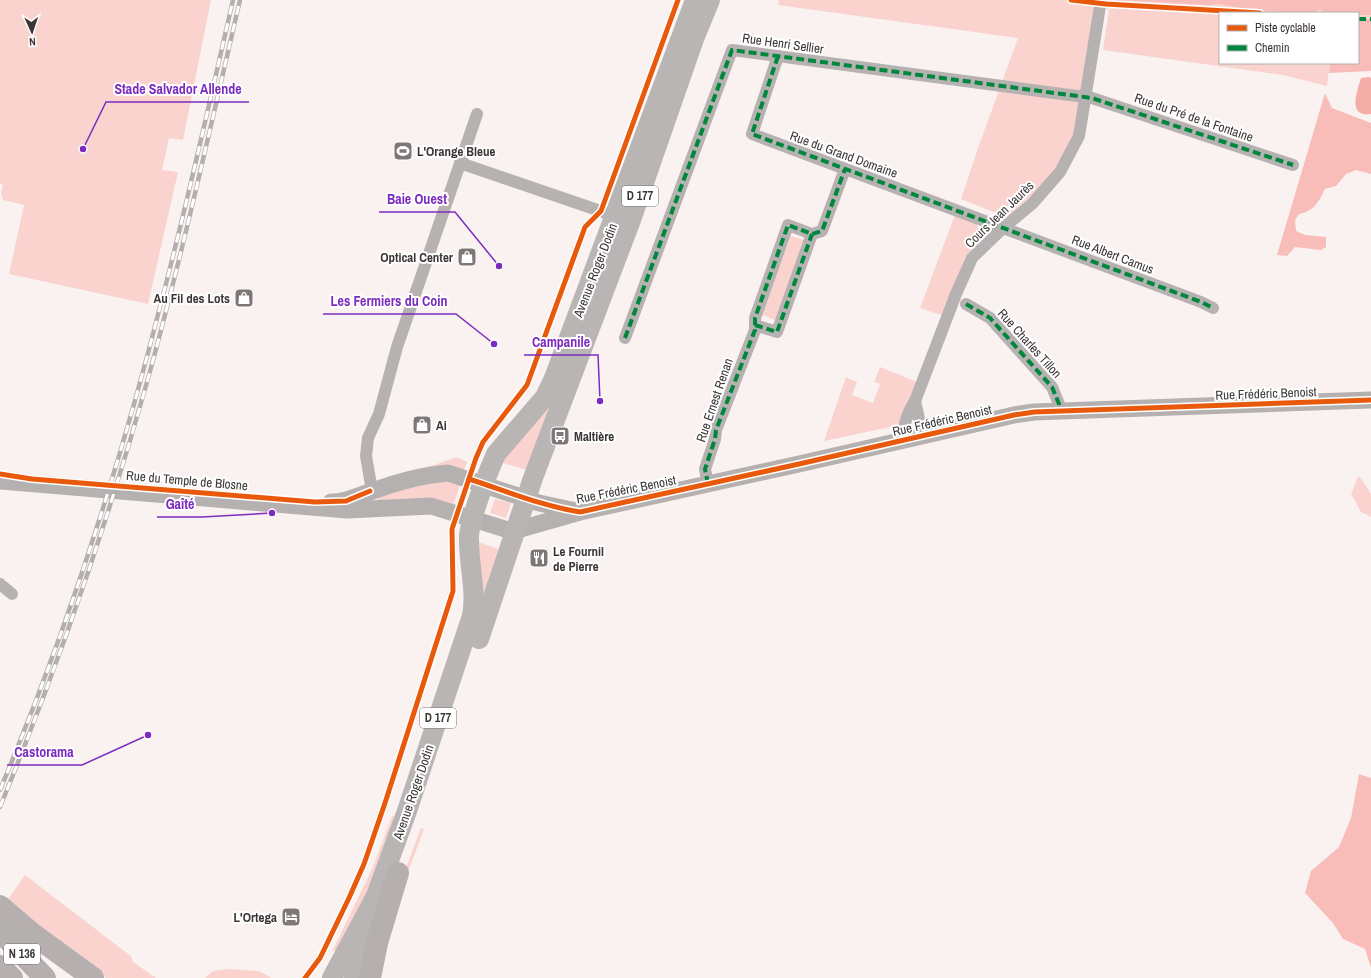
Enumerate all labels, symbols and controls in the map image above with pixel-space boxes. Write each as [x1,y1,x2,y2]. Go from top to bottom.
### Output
north arrow [12,12,52,52]
legend [1219,12,1359,64]
text: Piste cyclable [1255,20,1316,36]
street label: Rue Henri Sellier [741,29,825,58]
text: N [29,35,36,49]
text: Chemin [1255,40,1289,56]
callout: Stade Salvador Allende [106,76,249,102]
text: Stade Salvador Allende [114,80,242,98]
street label: Rue du Pré de la Fontaine [1132,89,1256,146]
street label: Rue du Grand Domaine [788,127,900,182]
sports icon: L'Orange Bleue [392,140,414,162]
place label: L'Orange Bleue [417,143,495,160]
street label: Cours Jean Jaurès [961,177,1037,252]
callout: Baie Ouest [379,186,455,212]
road number: D 177 [622,186,658,206]
text: Baie Ouest [387,190,447,208]
street label: Avenue Roger Dodin [569,221,621,321]
street label: Rue Albert Camus [1069,231,1156,278]
shop icon: Optical Center [456,246,478,268]
place label: Optical Center [380,249,454,266]
shop icon: Au Fil des Lots [233,287,255,309]
callout: Les Fermiers du Coin [323,288,456,314]
place label: Au Fil des Lots [154,290,230,307]
text: Les Fermiers du Coin [331,292,447,310]
street label: Rue Charles Tillon [994,305,1065,382]
callout: Campanile [524,329,598,355]
text: Campanile [532,333,590,351]
street label: Rue Ernest Renan [692,356,737,444]
street label: Rue Frédéric Benoist [1215,383,1317,404]
street label: Rue Frédéric Benoist [891,401,993,440]
shop icon: Ai [411,414,433,436]
place label: Ai [436,417,447,434]
bus stop icon: Maltière [549,425,571,447]
place label: Maltière [574,428,614,445]
street label: Rue du Temple de Blosne [126,467,248,494]
street label: Rue Frédéric Benoist [575,471,677,508]
callout: Gaîté [157,491,202,517]
text: Gaîté [166,495,194,513]
place label: Le Fournil de Pierre [553,543,604,575]
restaurant icon: Le Fournil de Pierre [528,547,550,569]
road number: D 177 [420,708,456,728]
callout: Castorama [7,739,82,765]
street label: Avenue Roger Dodin [389,742,438,843]
text: Castorama [14,743,74,761]
hotel icon: L'Ortega [280,906,302,928]
place label: L'Ortega [234,909,277,926]
road number: N 136 [4,944,40,964]

